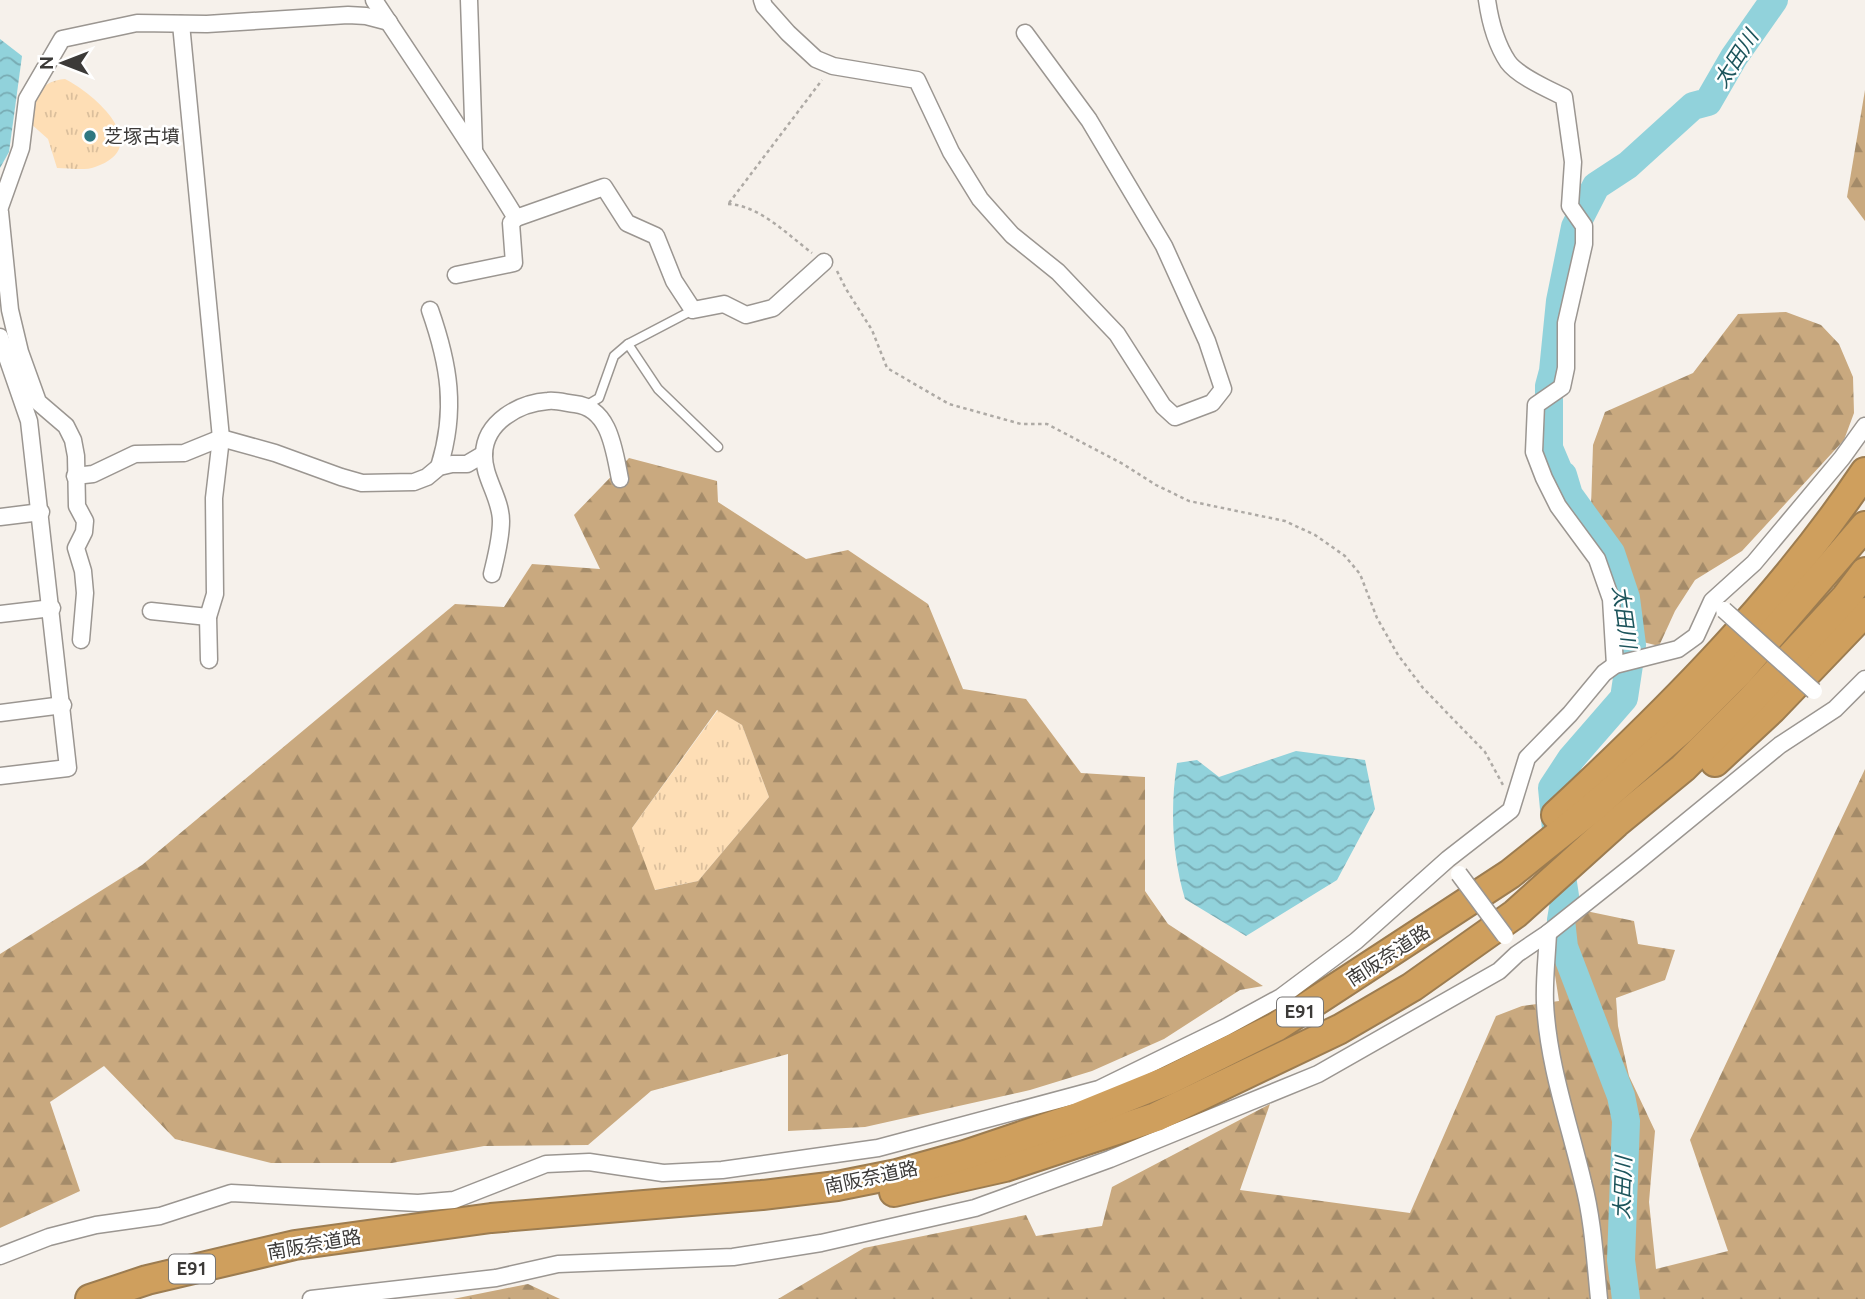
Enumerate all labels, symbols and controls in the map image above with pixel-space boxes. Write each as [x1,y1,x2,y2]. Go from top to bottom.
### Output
water label: 太田川 [1708,24,1763,91]
north arrow [28,28,98,98]
text: N [35,56,57,70]
place label: 芝塚古墳 [104,125,180,147]
marker: 芝塚古墳 [82,128,98,144]
water label: 太田川 [1609,584,1642,652]
street label: 南阪奈道路 [1342,920,1434,990]
road number: E91 [1277,998,1323,1027]
water label: 太田川 [1609,1154,1635,1220]
street label: 南阪奈道路 [822,1156,920,1198]
street label: 南阪奈道路 [265,1225,363,1263]
road number: E91 [169,1254,215,1284]

